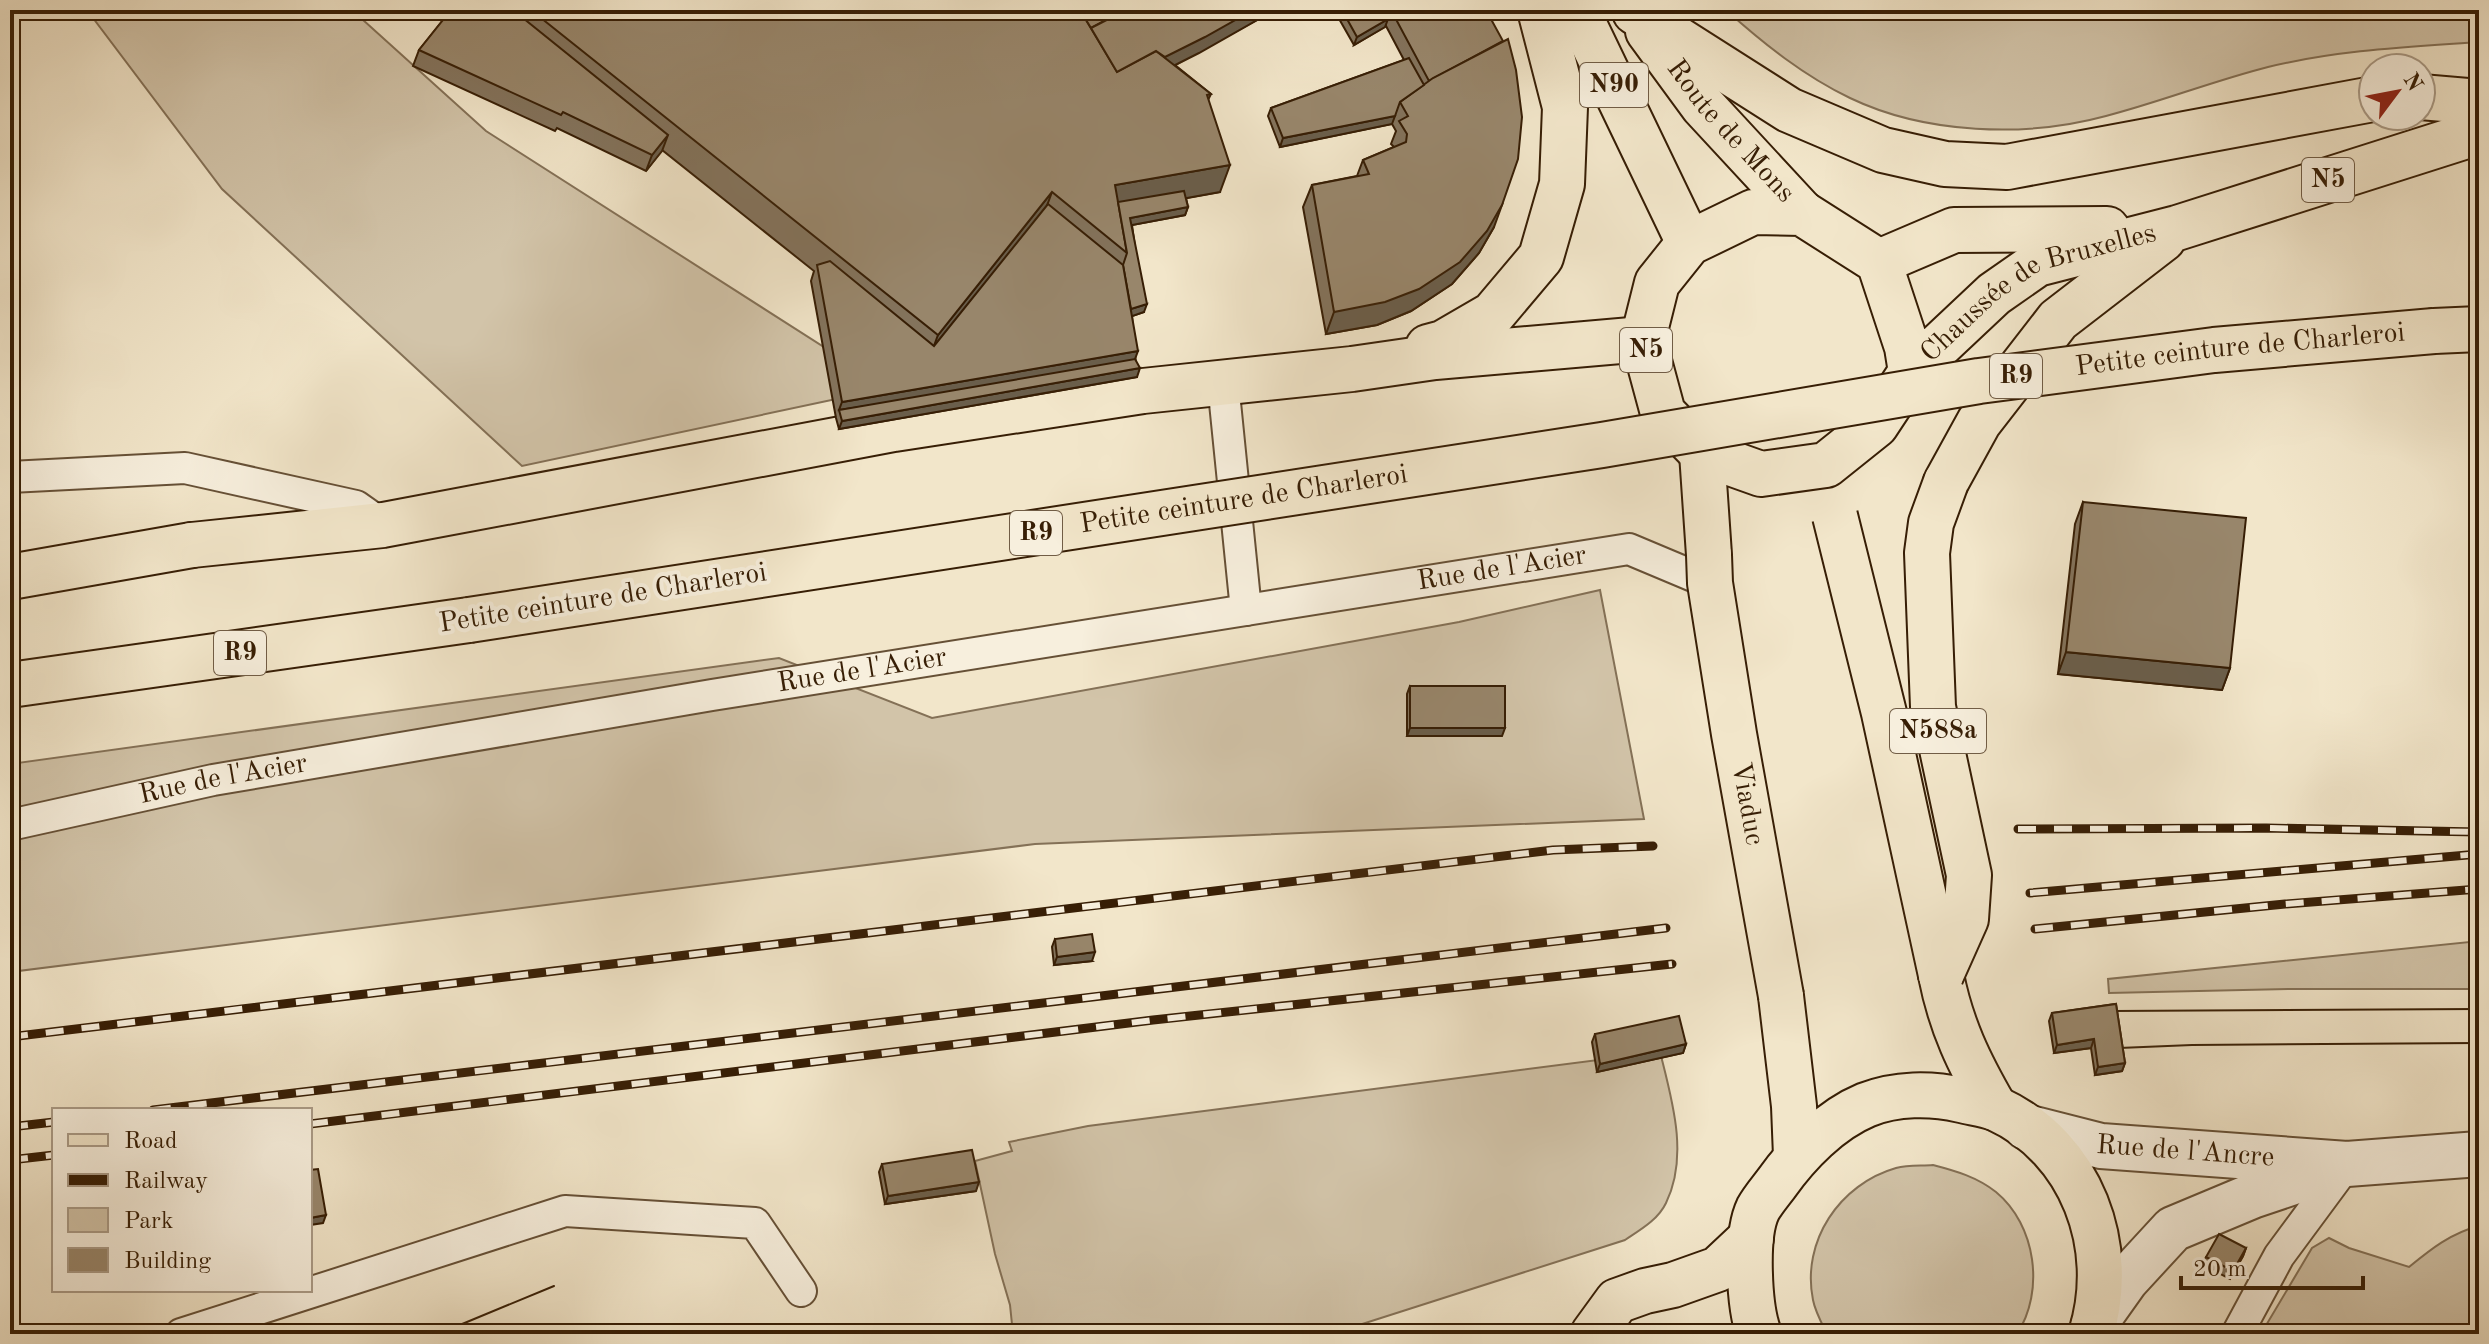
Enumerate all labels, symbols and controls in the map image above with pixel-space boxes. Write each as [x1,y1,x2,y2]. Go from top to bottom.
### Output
north arrow [2357,52,2437,132]
street label: Route de Mons [1661,55,1799,209]
road number: N90 [1580,63,1648,107]
text: N [2398,70,2426,96]
road number: N5 [2302,158,2354,202]
street label: Chaussée de Bruxelles [1916,220,2159,368]
street label: Petite ceinture de Charleroi [2074,320,2406,382]
road number: N5 [1620,328,1672,372]
road number: R9 [1990,354,2042,398]
street label: Petite ceinture de Charleroi [1078,461,1410,539]
road number: R9 [1010,511,1062,555]
street label: Rue de l'Acier [1415,542,1589,596]
street label: Petite ceinture de Charleroi [437,559,769,639]
road number: R9 [214,631,266,675]
street label: Rue de l'Acier [775,644,949,698]
road number: N588a [1890,709,1986,753]
street label: Rue de l'Acier [136,750,310,810]
street label: Viaduc [1725,760,1768,848]
legend [52,1108,312,1292]
text: Road [124,1130,177,1154]
street label: Rue de l'Ancre [2095,1132,2275,1173]
text: Railway [124,1170,208,1194]
text: Park [124,1210,173,1234]
scale bar [2181,1240,2363,1290]
text: Building [124,1250,211,1274]
text: 20 m [2193,1258,2247,1282]

